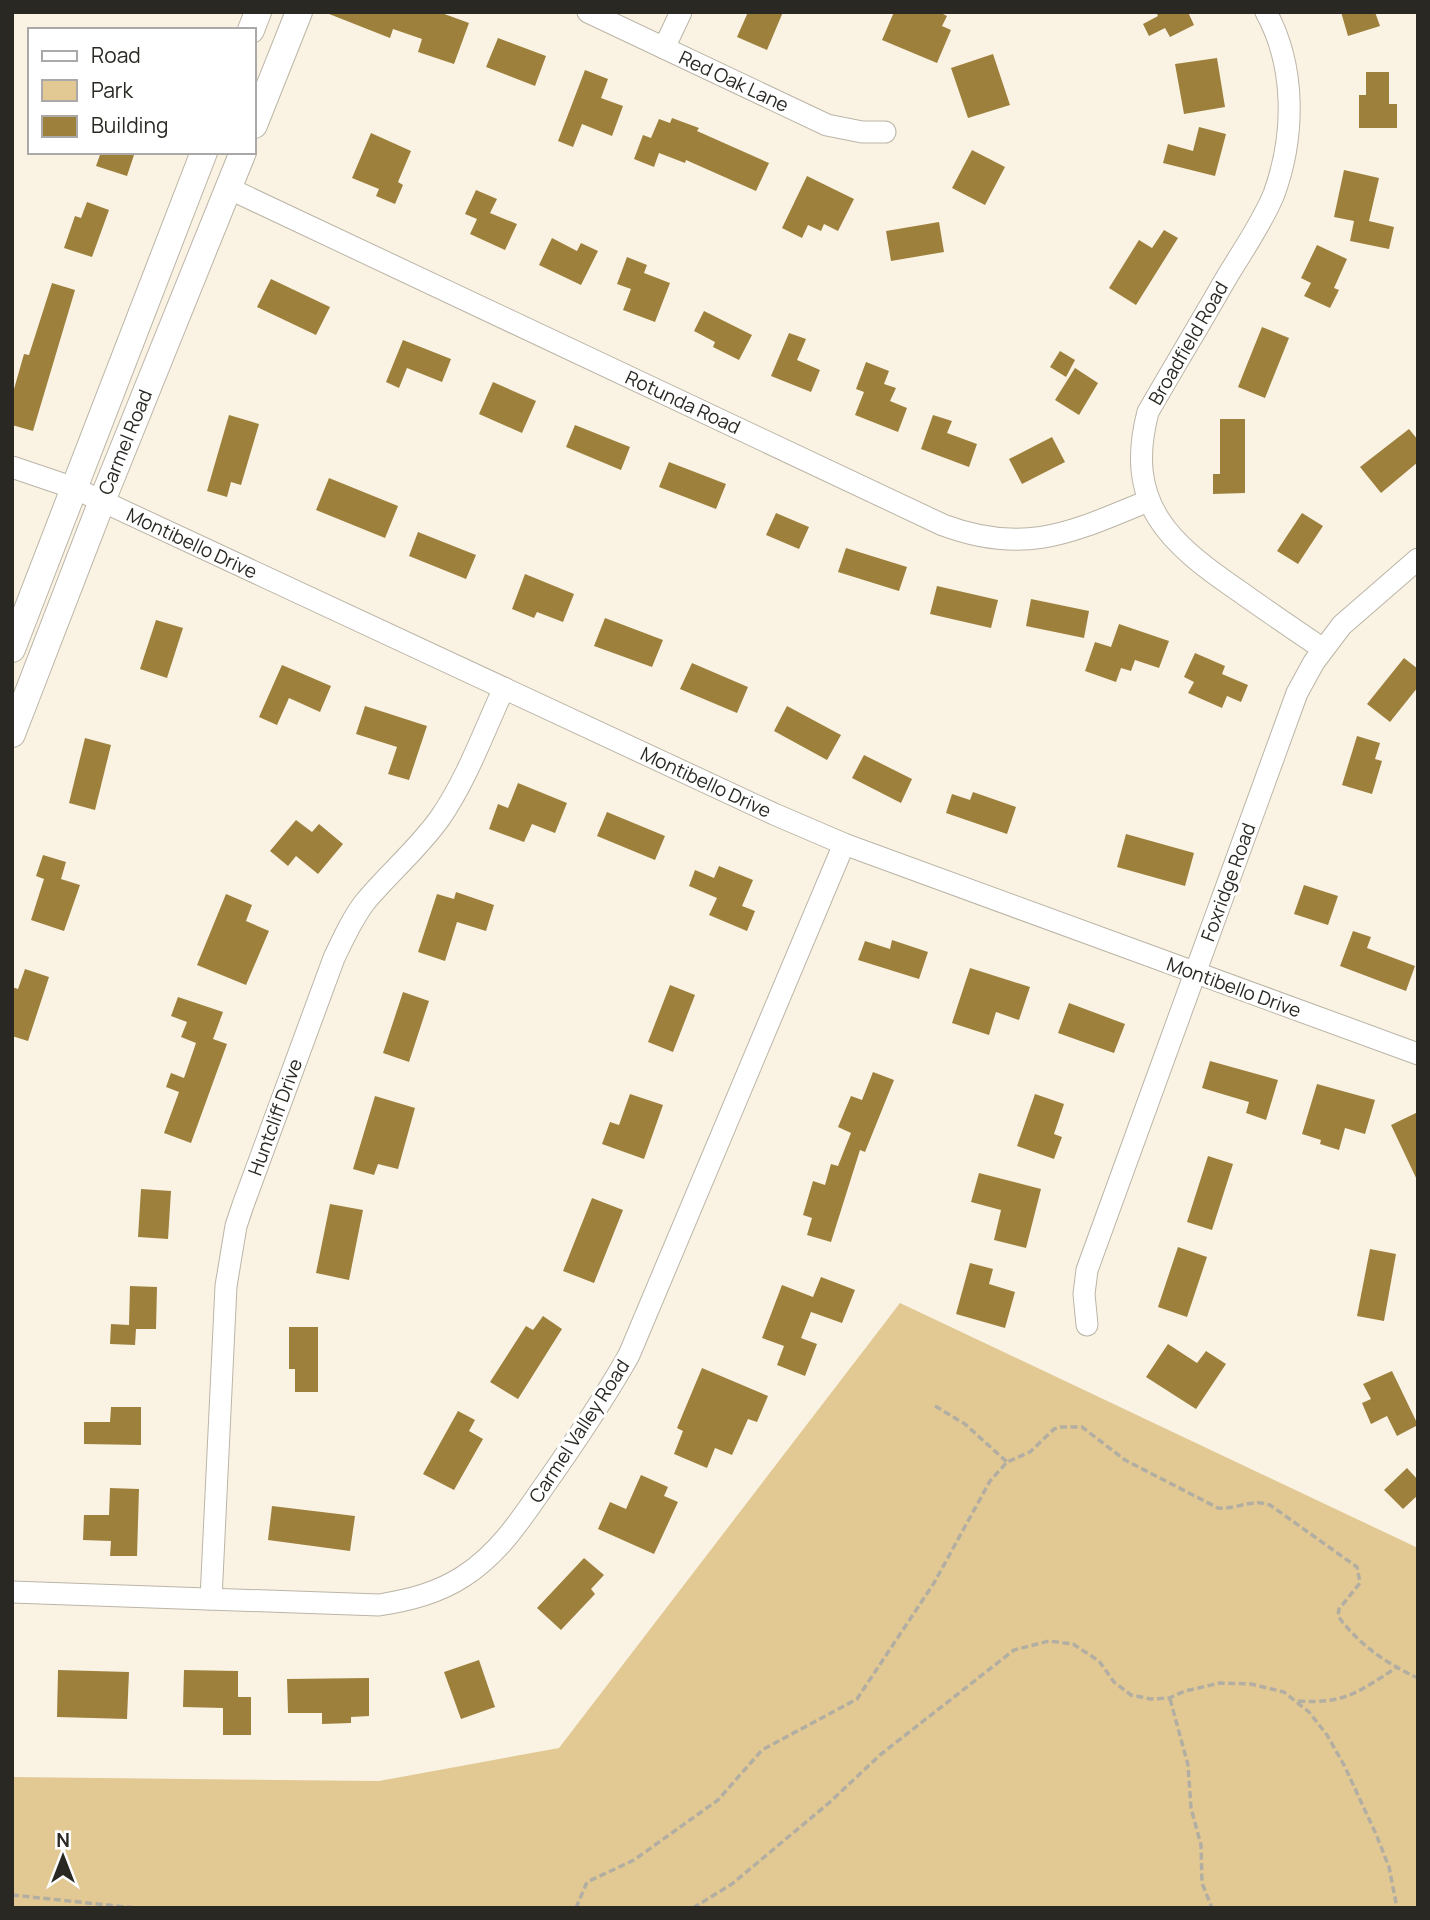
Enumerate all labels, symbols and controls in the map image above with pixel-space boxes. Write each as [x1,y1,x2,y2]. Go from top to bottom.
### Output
legend [28,28,256,154]
text: Road [91,41,141,69]
street label: Red Oak Lane [675,44,793,118]
text: Park [91,76,133,104]
text: Building [91,111,168,139]
street label: Broadfield Road [1142,277,1234,409]
street label: Rotunda Road [621,364,745,440]
street label: Carmel Road [92,385,158,499]
street label: Montibello Drive [123,501,261,585]
street label: Montibello Drive [637,740,775,824]
street label: Foxridge Road [1195,819,1261,945]
street label: Montibello Drive [1163,951,1305,1023]
street label: Huntcliff Drive [242,1055,308,1179]
street label: Carmel Valley Road [523,1354,635,1508]
north arrow [28,1822,98,1892]
text: N [56,1827,70,1853]

